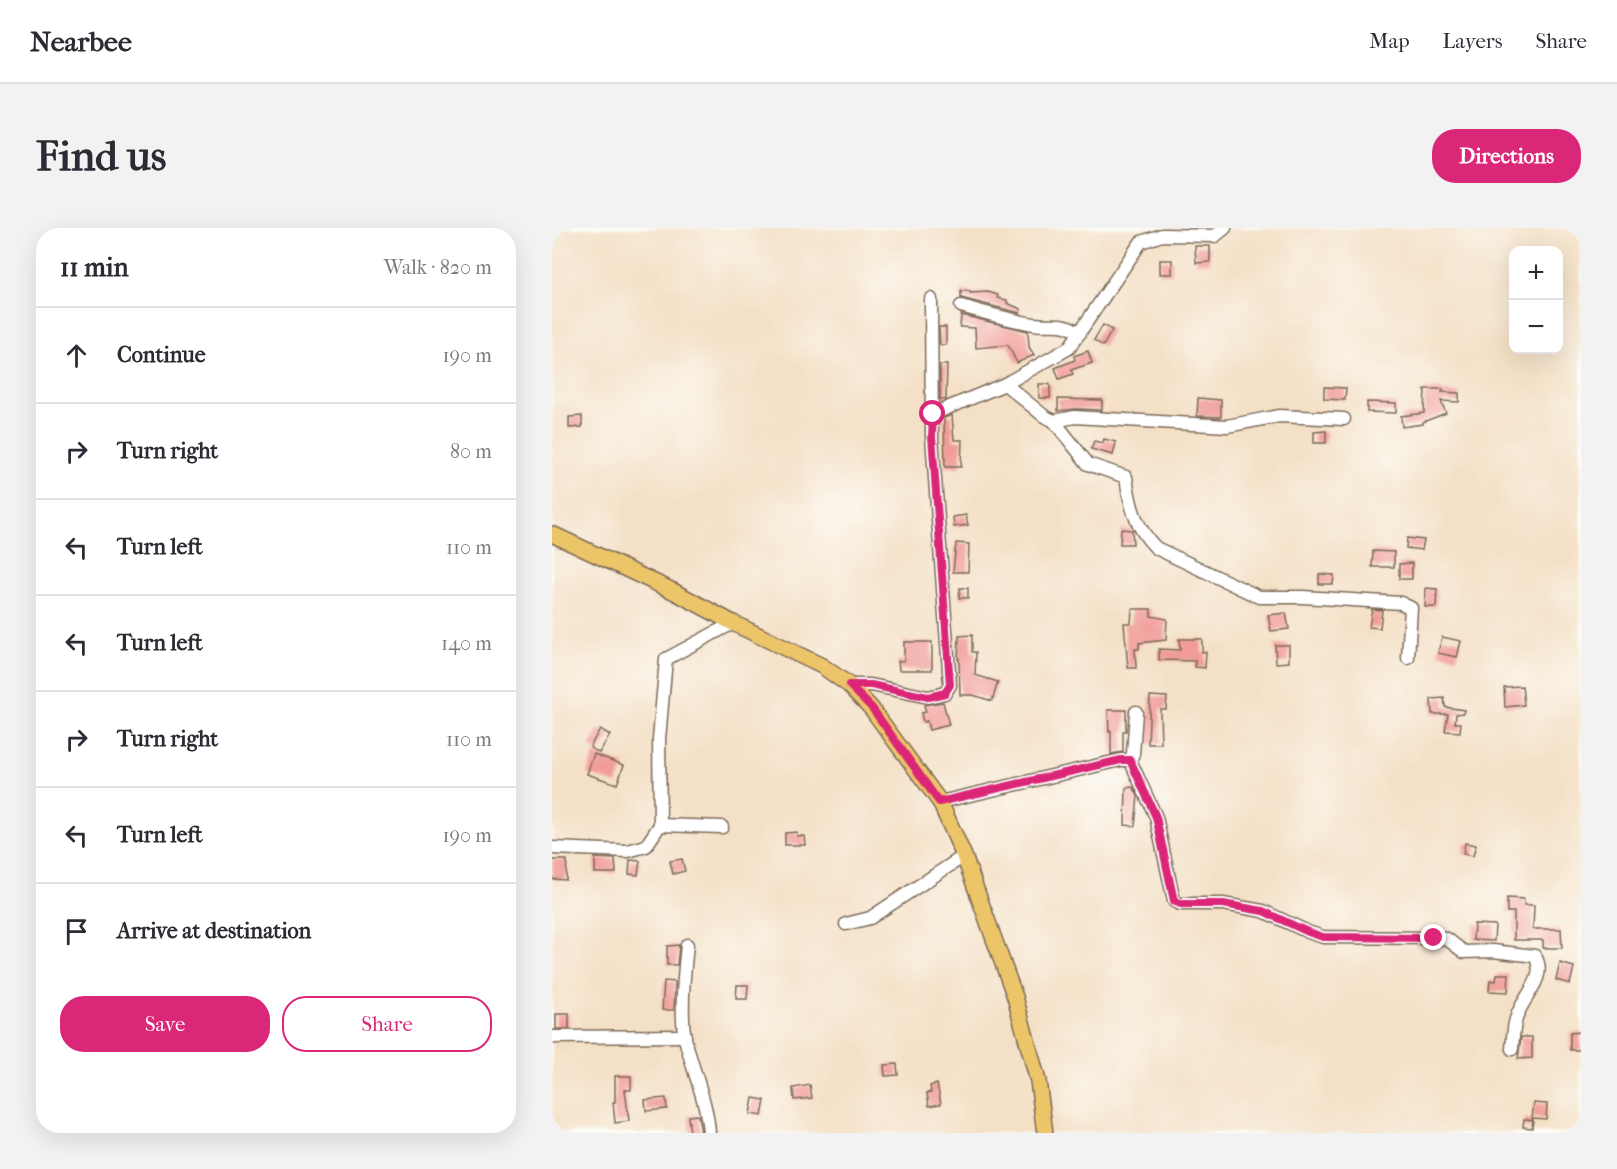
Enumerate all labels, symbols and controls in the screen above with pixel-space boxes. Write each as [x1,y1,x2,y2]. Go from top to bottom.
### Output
text: Nearbee [30,25,132,58]
text: Map [1369,29,1410,53]
text: Layers [1443,29,1502,53]
text: Share [1535,29,1587,53]
button: Directions [1432,129,1581,183]
text: Find us [36,132,166,181]
map controls [1509,246,1563,354]
button: + [1509,246,1563,300]
text: 11 min [60,252,129,283]
text: Walk · 820 m [384,256,492,279]
button: − [1509,300,1563,354]
icon: ahead [60,339,93,372]
text: Continue [117,342,206,368]
text: 190 m [442,344,492,367]
route start [919,400,945,426]
icon: right [60,435,93,468]
text: Turn right [117,438,218,464]
text: 80 m [450,440,492,463]
icon: left [60,531,93,564]
text: Turn left [117,534,203,560]
text: 110 m [446,536,492,559]
icon: left [60,627,93,660]
text: Turn left [117,630,203,656]
text: 140 m [441,632,492,655]
icon: right [60,723,93,756]
text: Turn right [117,726,218,752]
text: 110 m [446,728,492,751]
icon: left [60,819,93,852]
text: Turn left [117,822,203,848]
text: 190 m [442,824,492,847]
icon: arrive [60,915,93,948]
text: Arrive at destination [117,918,311,944]
route end [1420,924,1446,950]
button: Save [60,996,270,1052]
button: Share [282,996,492,1052]

